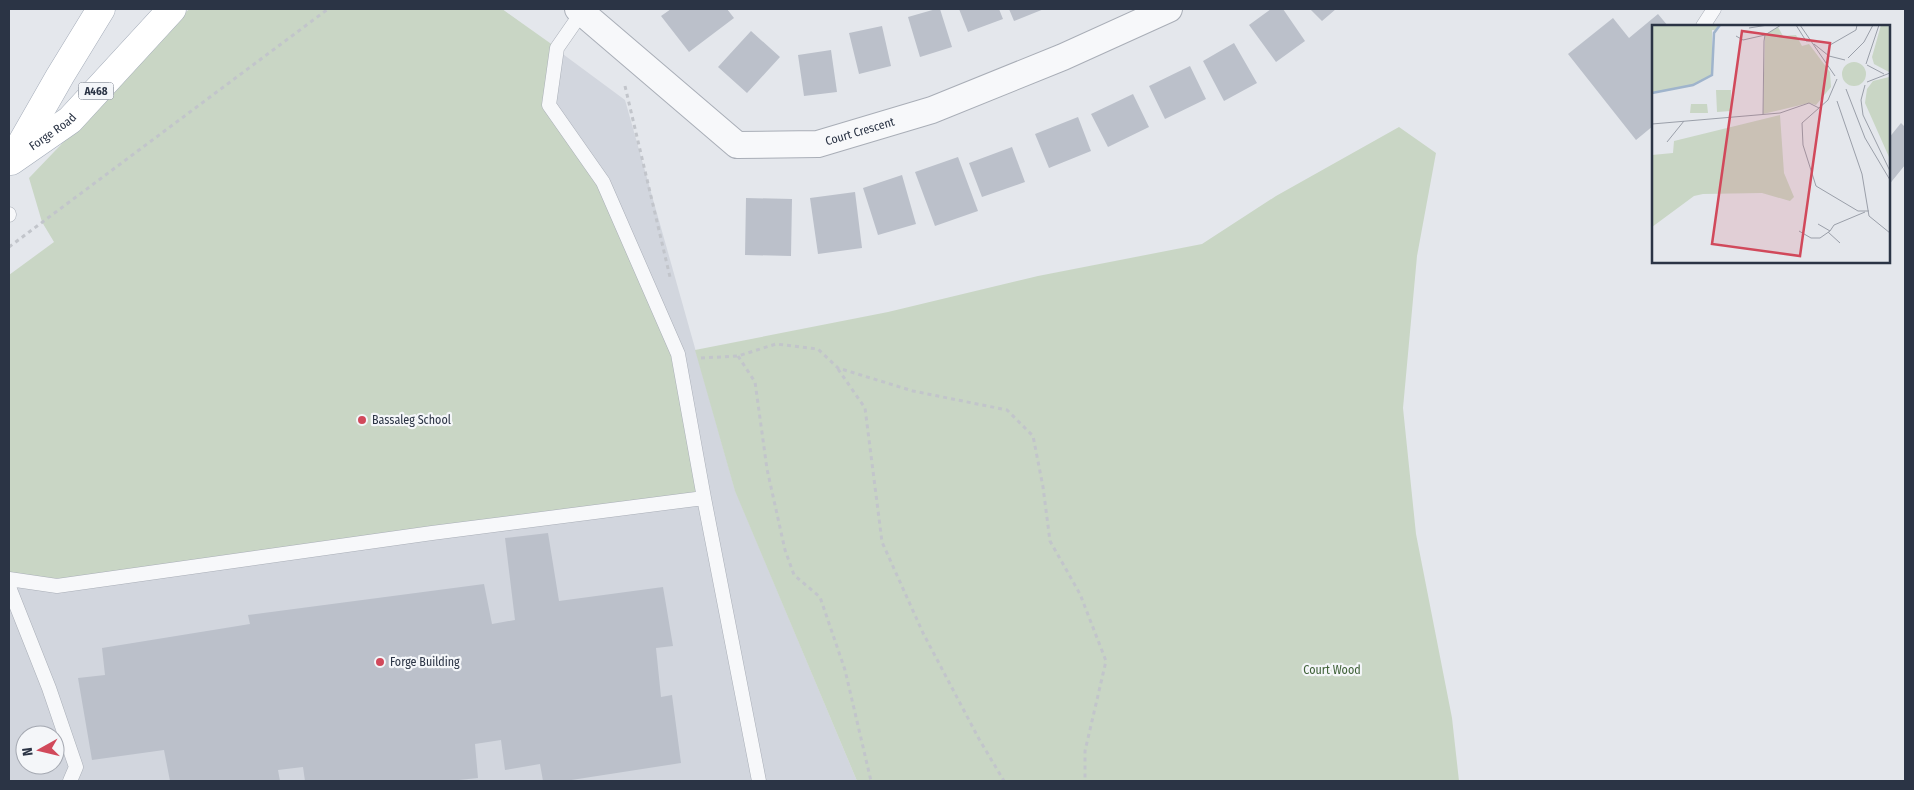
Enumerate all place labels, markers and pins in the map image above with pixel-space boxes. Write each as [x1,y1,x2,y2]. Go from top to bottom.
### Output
place label: Bassaleg School [372,413,451,427]
marker: Bassaleg School [356,414,368,426]
place label: Forge Building [390,655,460,669]
marker: Forge Building [374,656,386,668]

